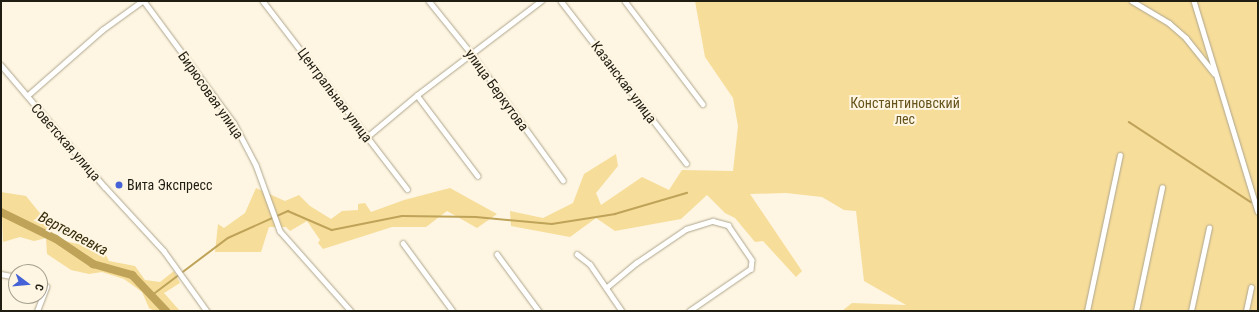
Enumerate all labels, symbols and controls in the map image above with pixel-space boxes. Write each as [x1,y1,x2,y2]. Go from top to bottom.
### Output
street label: Казанская улица [588,38,660,126]
street label: Центральная улица [294,45,376,145]
street label: улица Беркутова [462,46,532,134]
street label: Бирюсовая улица [175,48,247,142]
park label: Константиновский лес [850,95,960,128]
street label: Советская улица [28,100,104,184]
place label: Вита Экспресс [127,177,212,193]
marker: Вита Экспресс [114,180,124,190]
water label: Вертелеевка [35,208,111,260]
north arrow [8,264,48,304]
text: С [32,282,46,292]

